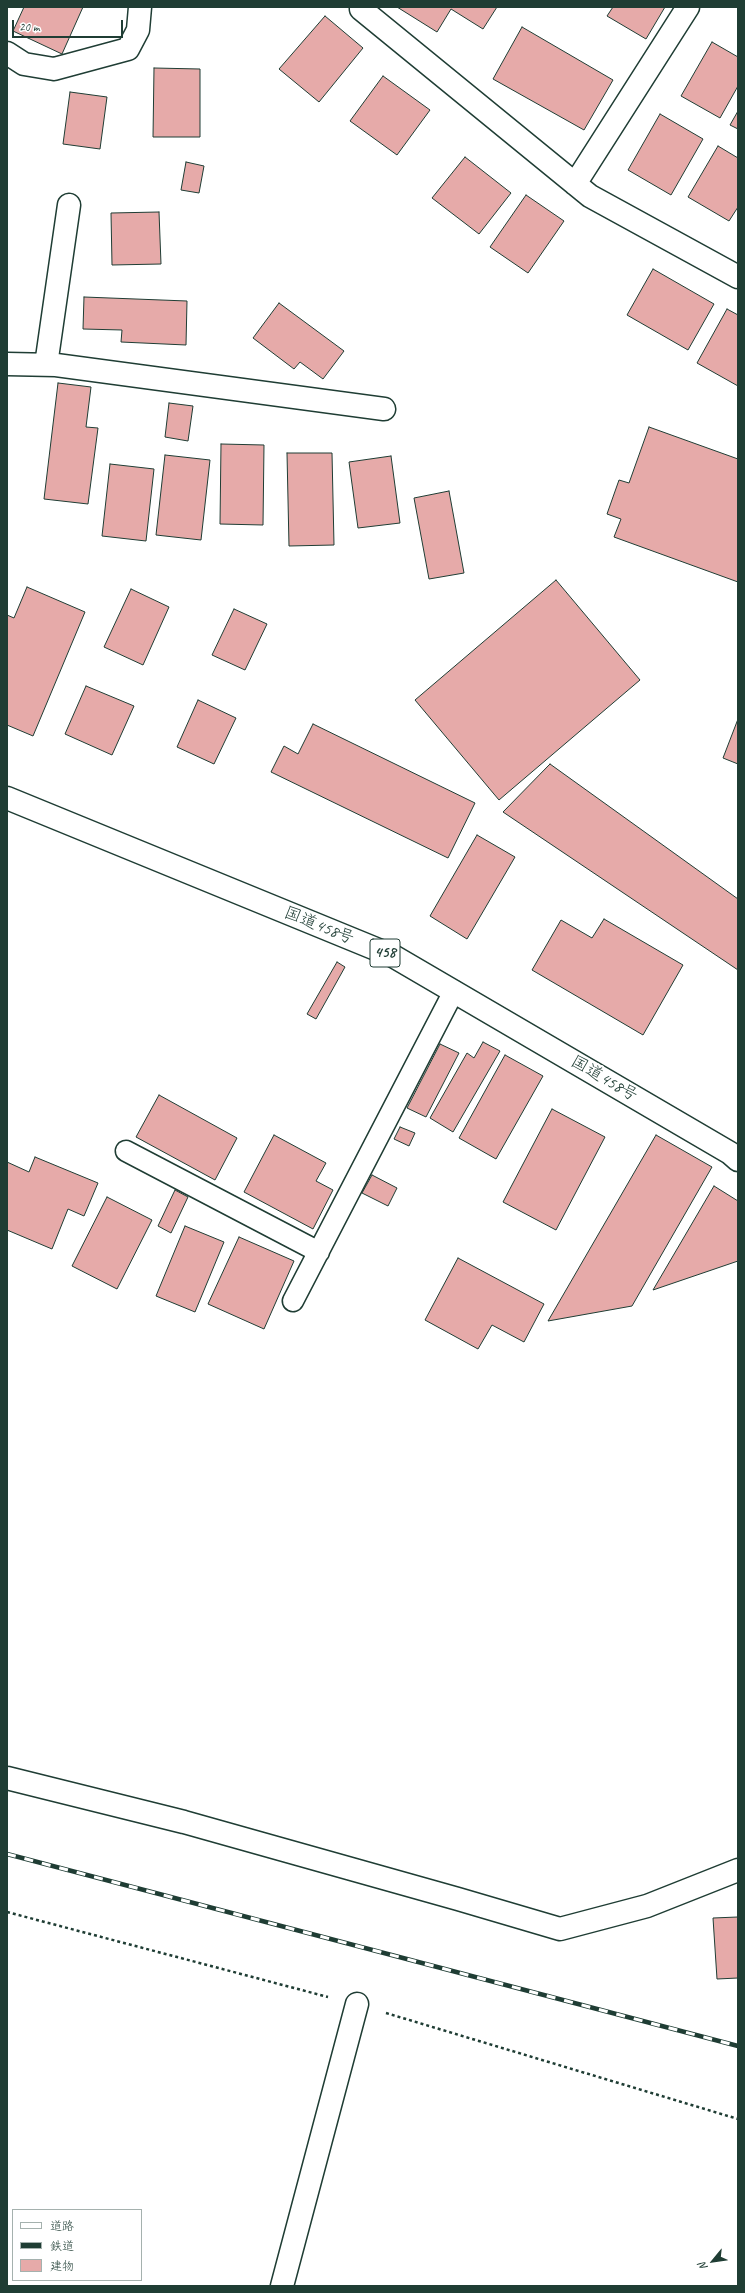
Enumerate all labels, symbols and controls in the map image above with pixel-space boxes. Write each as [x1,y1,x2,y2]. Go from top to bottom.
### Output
scale bar [14,12,125,38]
text: 20 m [19,19,39,35]
street label: 国道458号 [281,903,357,949]
road number: 458 [370,939,400,967]
street label: 国道458号 [567,1052,641,1106]
legend [12,2209,142,2281]
text: 道路 [50,2218,74,2234]
text: 鉄道 [50,2238,74,2254]
north arrow [693,2241,733,2281]
text: 建物 [50,2258,74,2274]
text: N [695,2260,710,2273]

